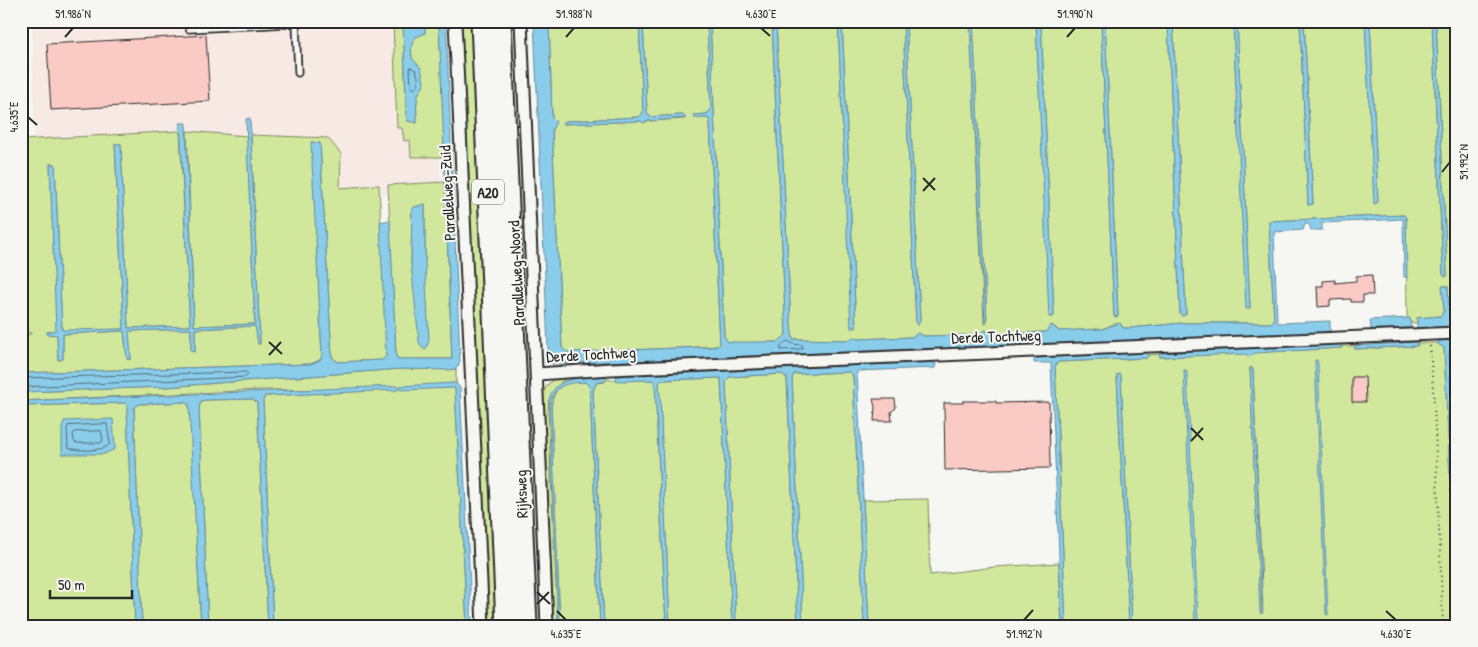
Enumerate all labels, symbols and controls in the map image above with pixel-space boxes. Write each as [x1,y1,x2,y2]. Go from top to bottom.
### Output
text: 51.986°N [55,5,91,22]
text: 51.988°N [556,5,592,22]
text: 4.630°E [746,5,777,22]
text: 51.990°N [1057,5,1093,22]
text: 4.635°E [5,101,22,132]
text: 51.992°N [1455,144,1472,180]
street label: Parallelweg-Zuid [434,145,460,241]
road number: A20 [472,180,504,204]
street label: Parallelweg-Noord [502,220,530,326]
street label: Derde Tochtweg [951,323,1041,349]
street label: Derde Tochtweg [546,341,636,367]
street label: Rijksweg [509,469,533,519]
scale bar [50,567,132,599]
text: 50 m [58,574,85,595]
text: 4.635°E [551,625,582,642]
text: 51.992°N [1006,625,1042,642]
text: 4.630°E [1381,625,1412,642]

